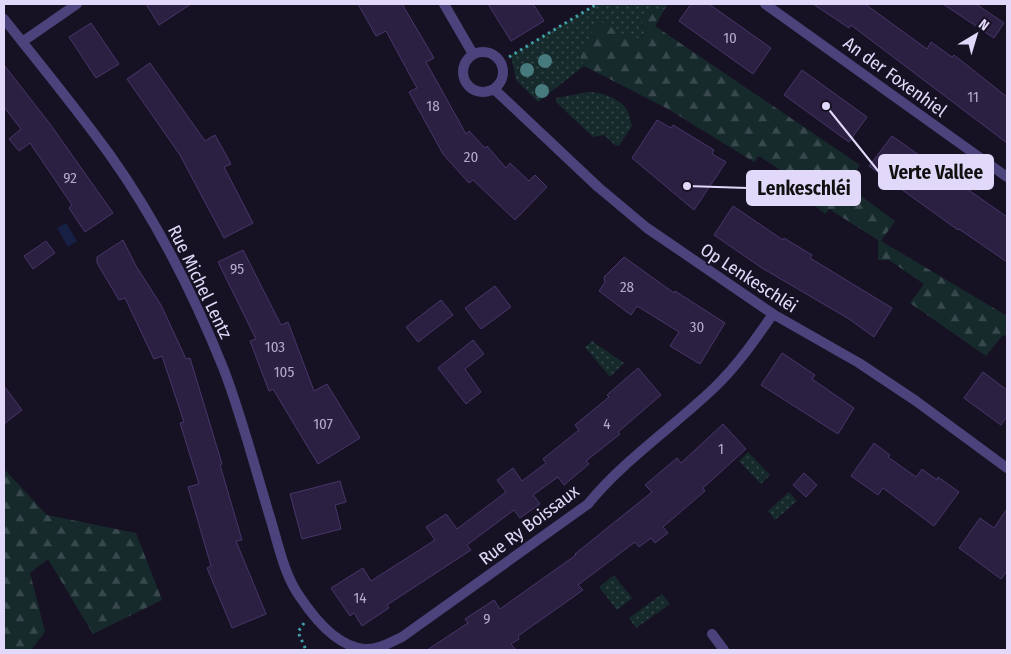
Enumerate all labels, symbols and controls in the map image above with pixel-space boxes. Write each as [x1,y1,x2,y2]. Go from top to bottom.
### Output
north arrow [951,10,1001,60]
text: N [975,16,992,34]
house number: 10 [723,29,737,47]
street label: An der Foxenhiel [839,32,951,122]
house number: 11 [967,88,979,106]
house number: 18 [426,97,440,115]
house number: 20 [464,148,478,166]
callout: Verte Vallee [879,155,993,189]
text: Verte Vallee [888,161,983,184]
house number: 92 [63,169,77,187]
callout: Lenkeschléi [747,171,860,205]
text: Lenkeschléi [757,177,851,200]
street label: Rue Michel Lentz [163,222,237,342]
street label: Op Lenkeschléi [696,239,802,317]
house number: 95 [230,260,244,278]
house number: 28 [620,278,634,296]
house number: 30 [690,318,704,336]
house number: 103 [265,338,285,356]
house number: 105 [274,363,294,381]
house number: 107 [313,415,333,433]
house number: 4 [603,415,611,433]
house number: 1 [718,440,724,458]
street label: Rue Ry Boissaux [475,480,583,570]
house number: 14 [353,589,367,607]
house number: 9 [483,610,491,628]

